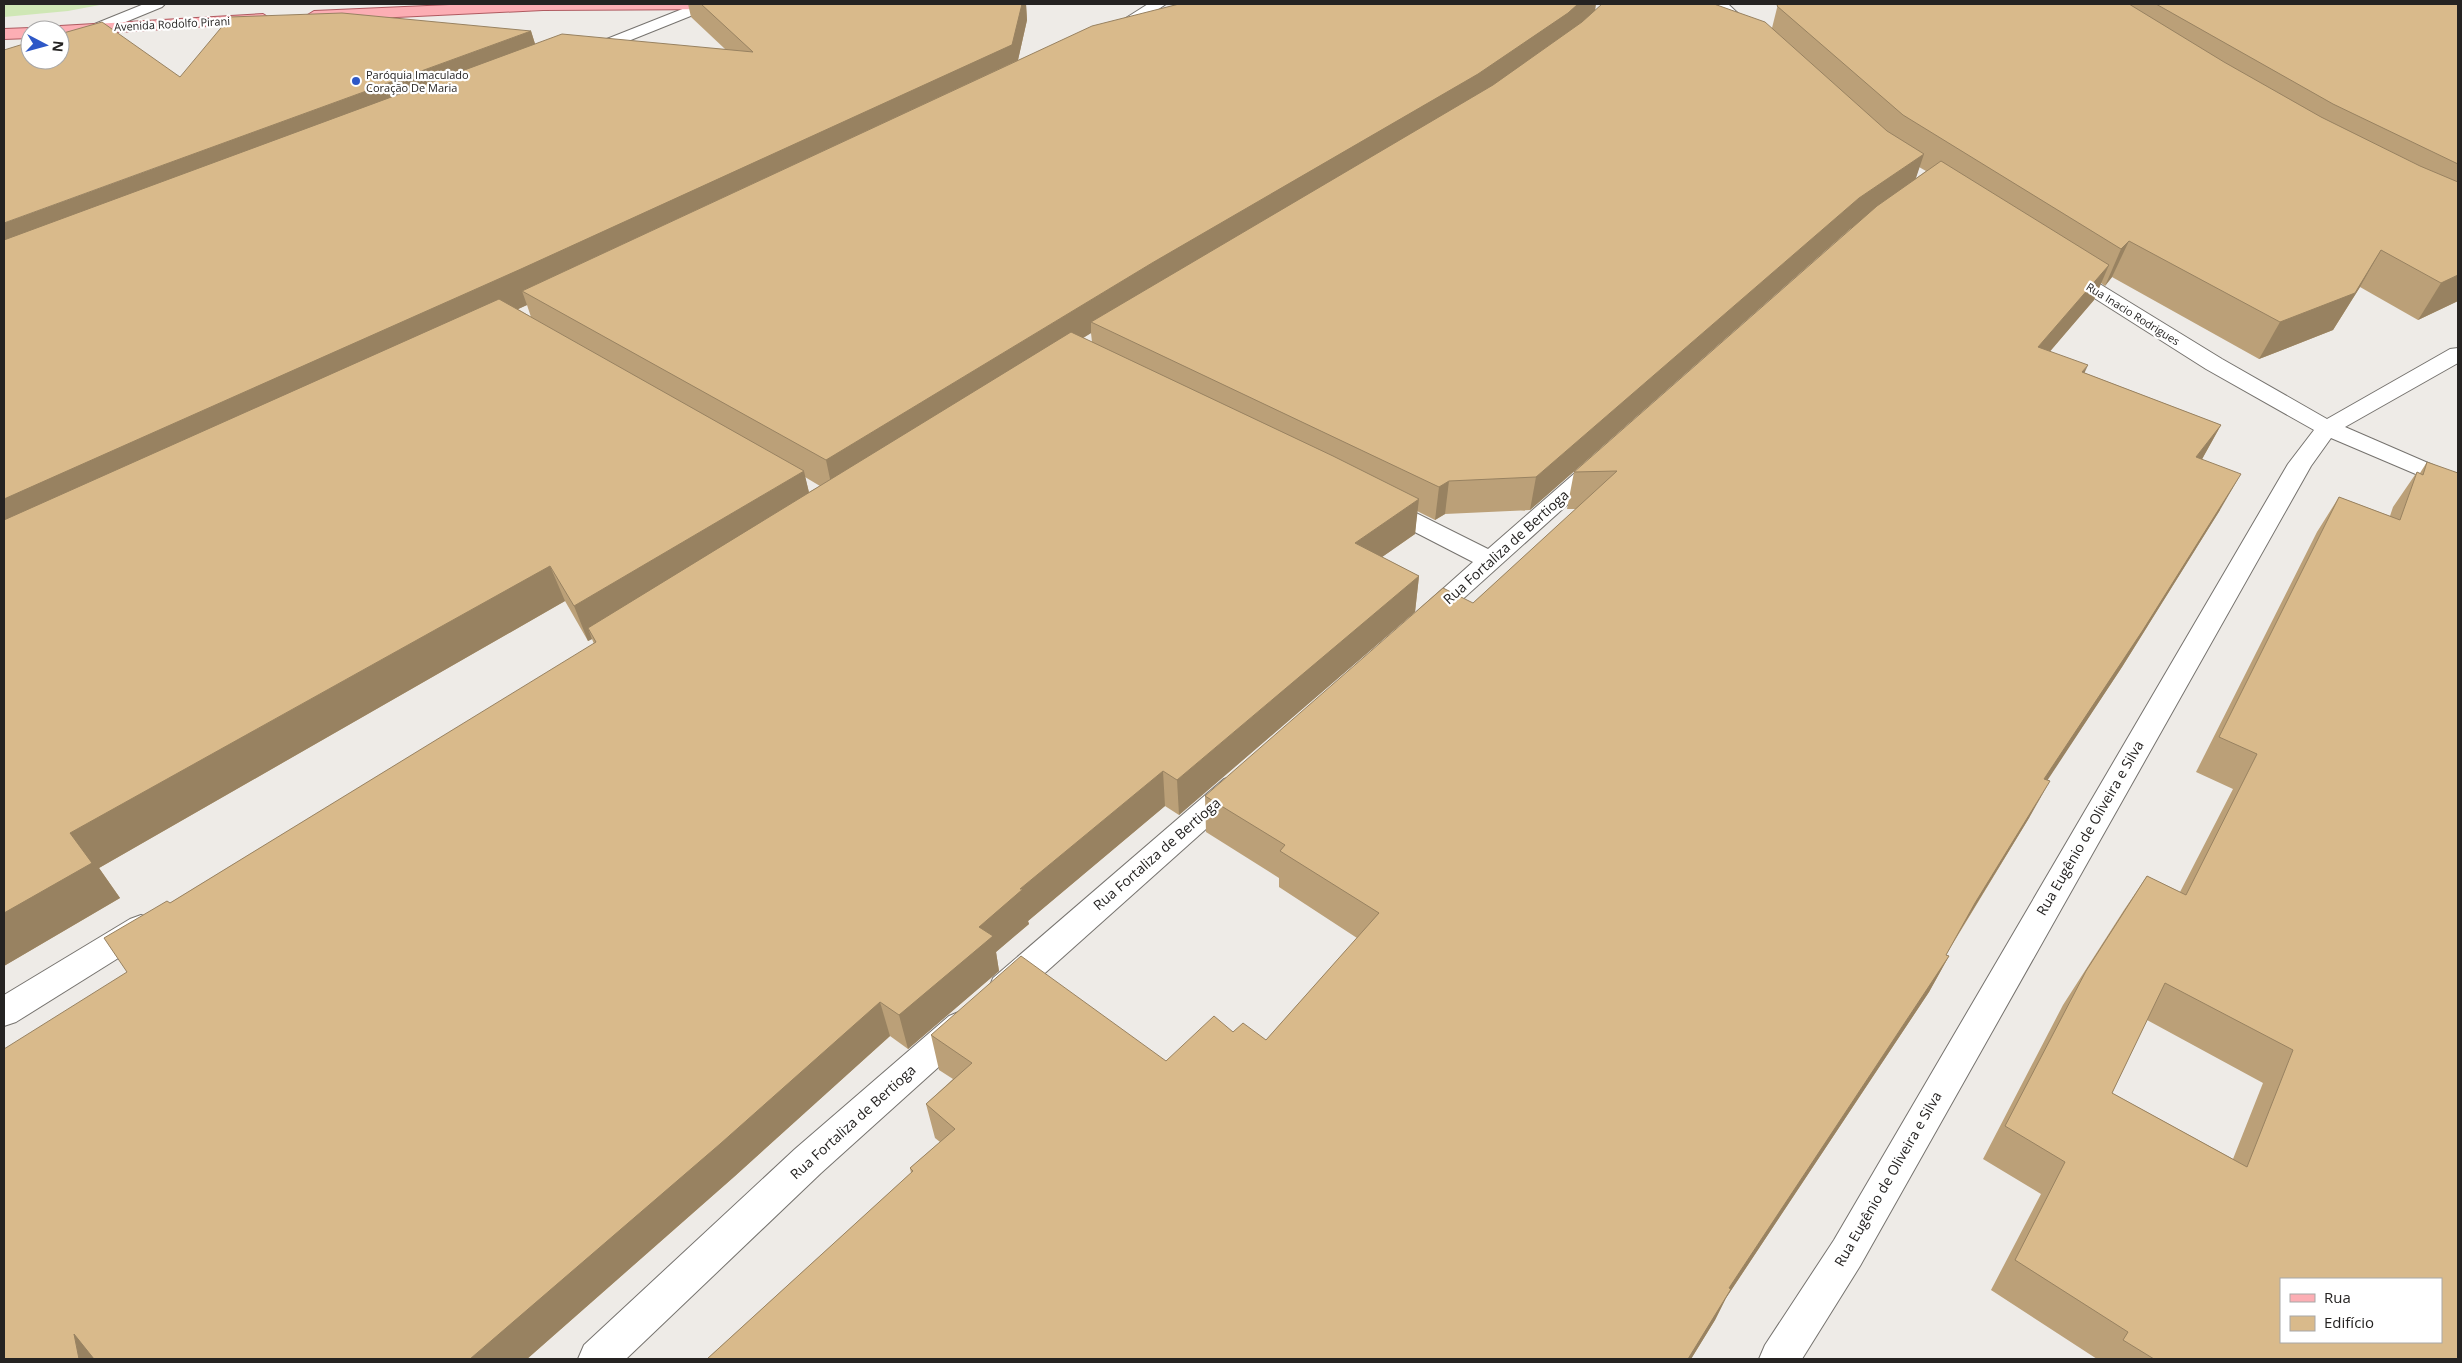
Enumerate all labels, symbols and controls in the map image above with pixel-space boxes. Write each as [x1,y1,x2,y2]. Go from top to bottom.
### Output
street label: Avenida Rodolfo Pirani [114,13,230,34]
north arrow [20,20,70,70]
text: N [48,40,68,53]
place label: Paróquia Imaculado Coração De Maria [366,67,469,95]
marker: Paróquia Imaculado Coração De Maria [350,75,362,87]
street label: Rua Inacio Rodrigues [2084,279,2183,348]
street label: Rua Fortaliza de Bertioga [1439,485,1573,608]
street label: Rua Eugênio de Oliveira e Silva [2032,737,2148,919]
street label: Rua Fortaliza de Bertioga [1089,793,1224,914]
street label: Rua Fortaliza de Bertioga [786,1060,920,1183]
street label: Rua Eugênio de Oliveira e Silva [1830,1088,1946,1270]
legend [2280,1278,2442,1343]
text: Rua [2324,1287,2351,1307]
text: Edifício [2324,1312,2374,1332]

